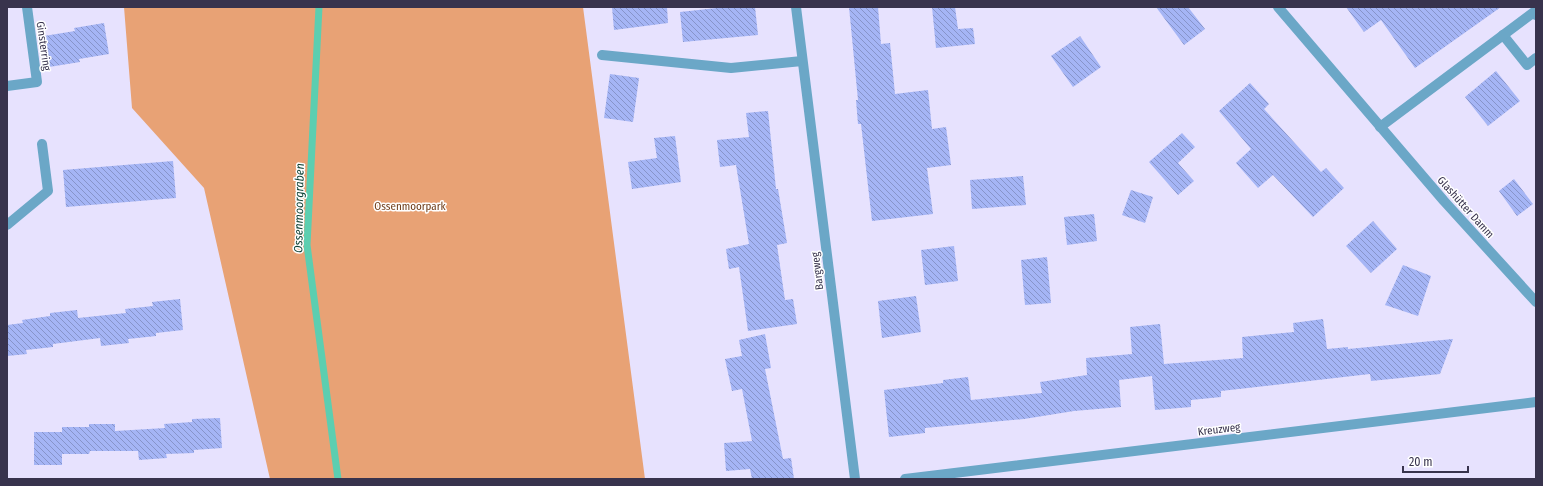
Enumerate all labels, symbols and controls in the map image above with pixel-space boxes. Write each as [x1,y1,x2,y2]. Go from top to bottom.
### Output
street label: Ginsterring [34,20,54,72]
water label: Ossenmoorgraben [291,163,307,253]
street label: Glashütter Damm [1435,174,1497,241]
park label: Ossenmoorpark [374,200,447,213]
street label: Bargweg [809,250,826,291]
street label: Kreuzweg [1197,420,1242,439]
scale bar [1403,448,1468,474]
text: 20 m [1409,455,1433,469]

